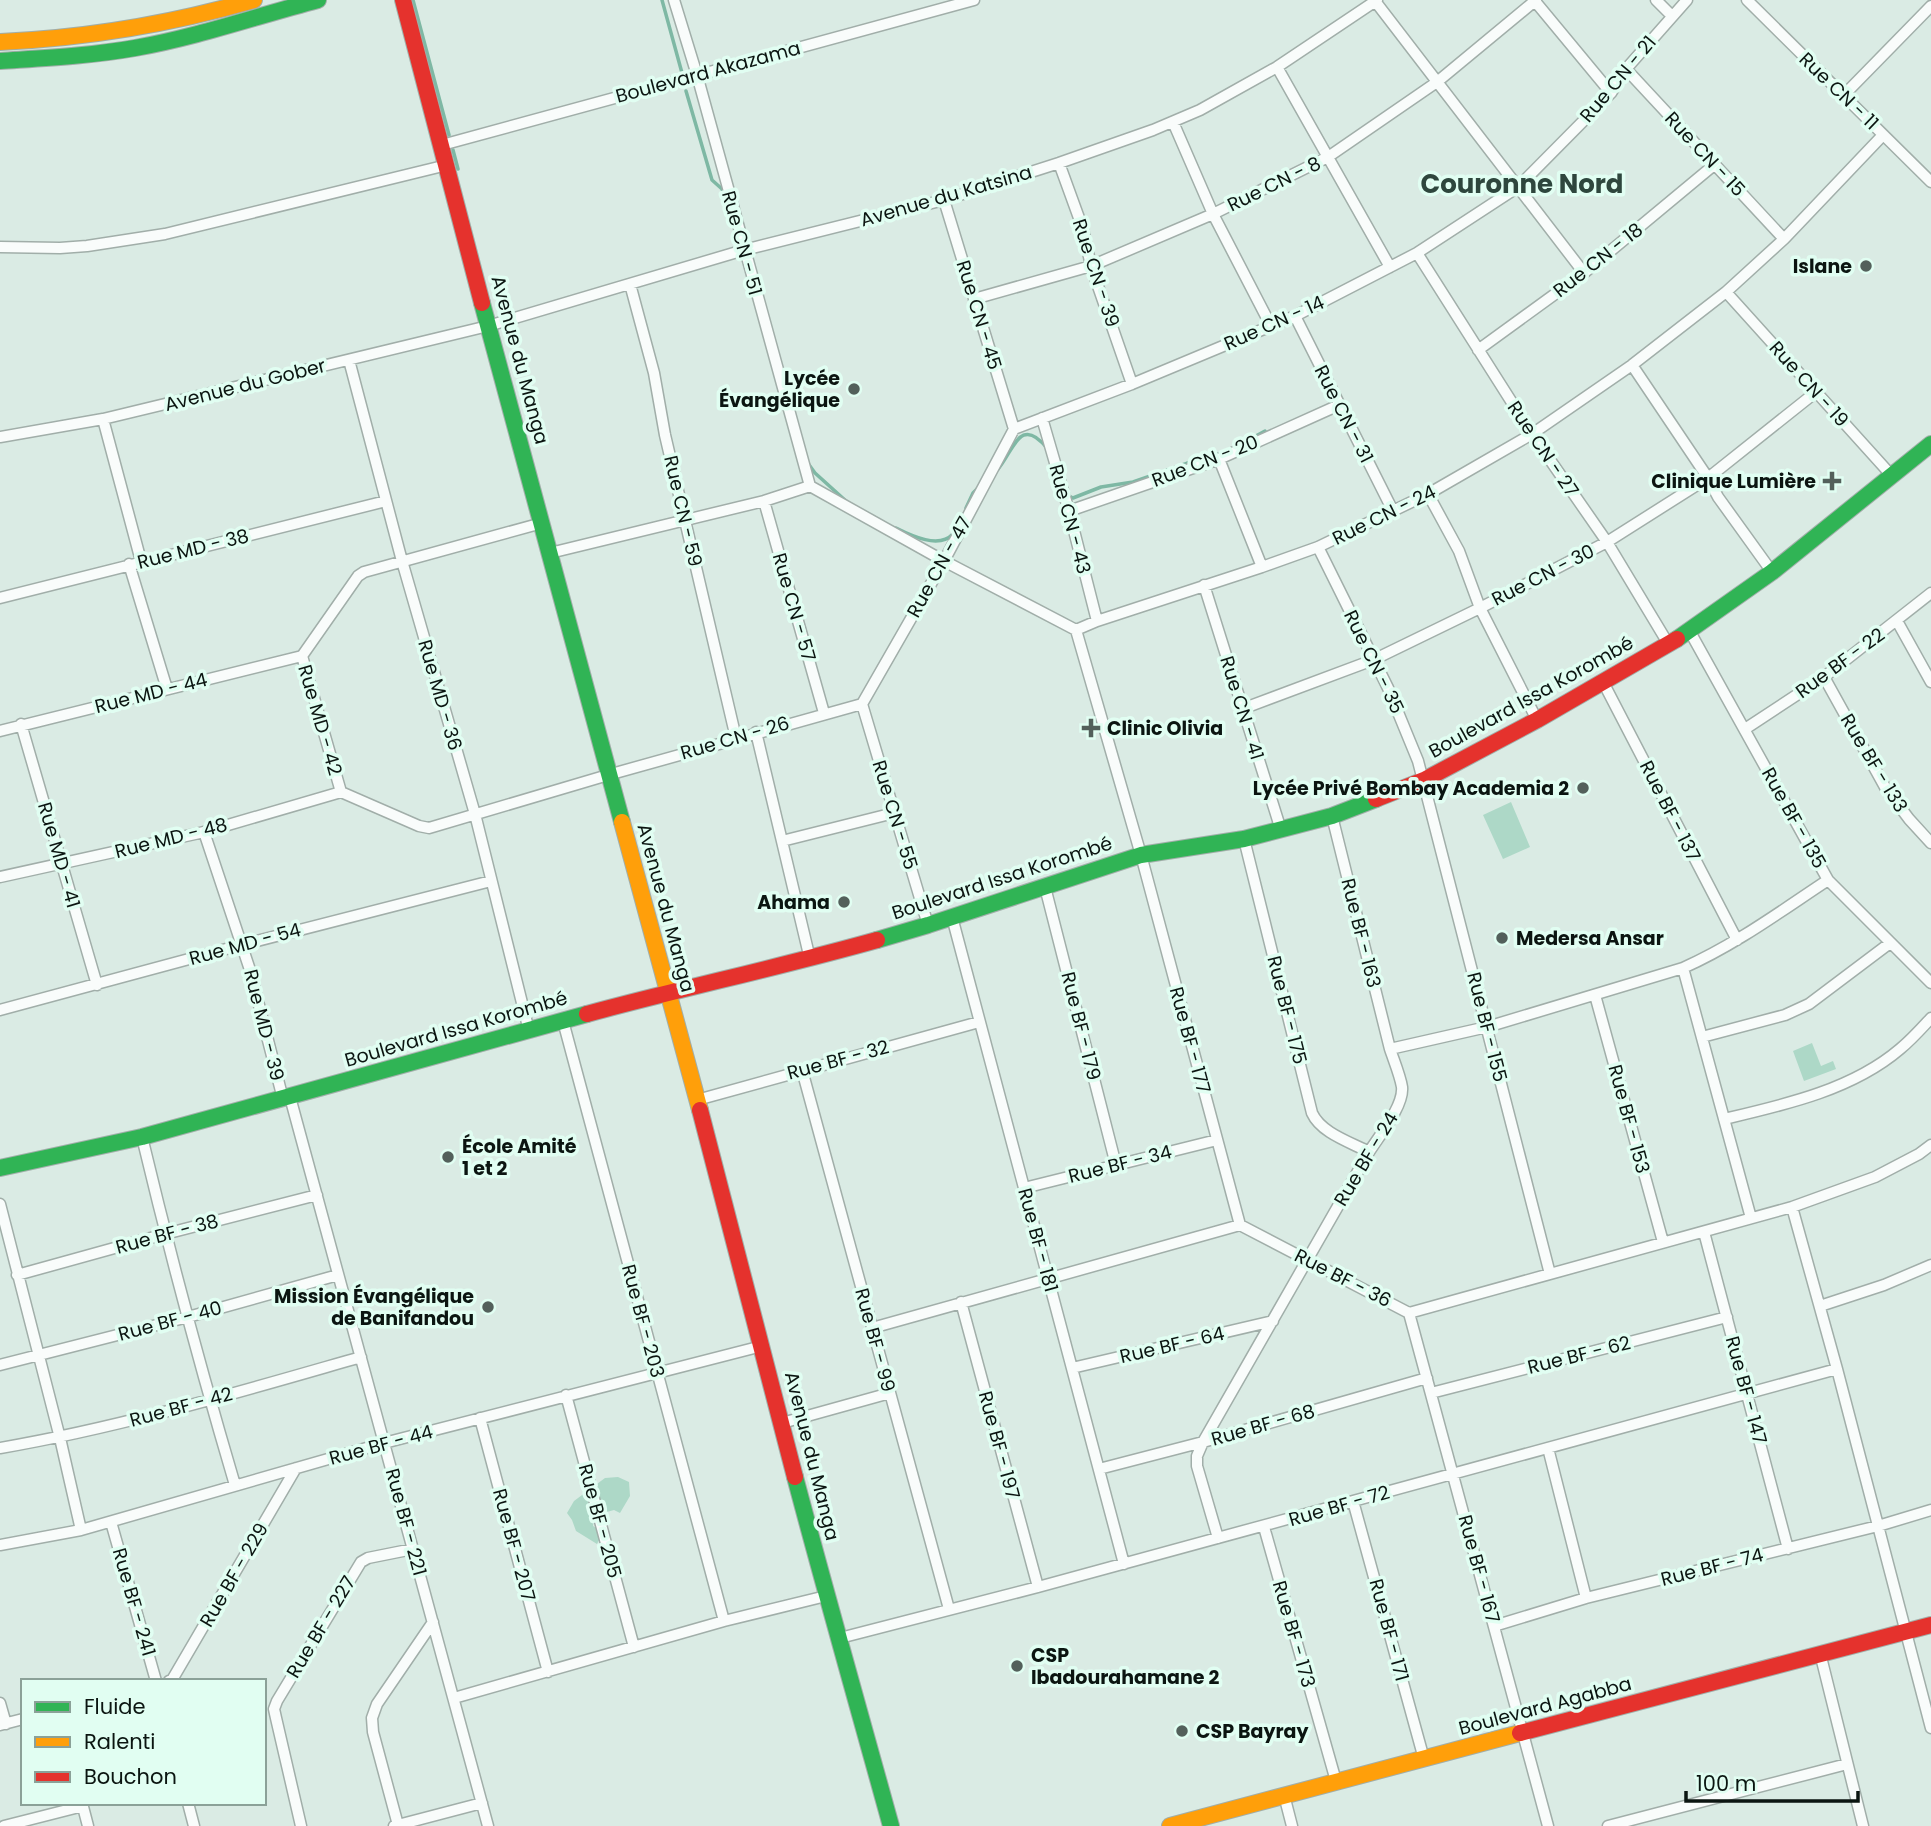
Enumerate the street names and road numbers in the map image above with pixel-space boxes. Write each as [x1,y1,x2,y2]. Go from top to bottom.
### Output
street label: Rue CN - 21 [1574,30,1662,128]
street label: Boulevard Akazama [613,34,803,110]
street label: Rue CN - 11 [1793,46,1885,136]
street label: Rue CN - 15 [1659,106,1751,202]
street label: Rue CN - 8 [1223,150,1325,218]
street label: Avenue du Katsina [857,159,1035,233]
street label: Rue CN - 51 [715,188,769,298]
street label: Rue CN - 39 [1066,215,1126,331]
street label: Rue CN - 18 [1547,216,1649,304]
street label: Rue CN - 45 [950,257,1008,373]
street label: Avenue du Manga [485,273,555,447]
street label: Rue CN - 14 [1220,289,1329,357]
street label: Rue CN - 19 [1763,335,1855,433]
street label: Avenue du Gober [162,352,328,418]
street label: Rue CN - 31 [1308,360,1380,468]
street label: Rue CN - 27 [1501,396,1585,502]
street label: Rue CN - 20 [1148,428,1262,494]
street label: Rue CN - 59 [657,453,709,569]
street label: Rue CN - 43 [1042,461,1098,577]
street label: Rue CN - 24 [1328,478,1440,552]
street label: Rue CN - 47 [900,512,978,622]
street label: Rue MD - 38 [134,522,252,576]
street label: Rue CN - 30 [1487,537,1599,613]
street label: Rue CN - 57 [766,550,822,664]
street label: Rue CN - 35 [1337,606,1411,718]
street label: Rue BF - 22 [1790,621,1890,705]
street label: Boulevard Issa Korombé [1424,629,1638,765]
street label: Rue MD - 36 [411,636,469,754]
street label: Rue CN - 41 [1213,653,1271,763]
street label: Rue MD - 42 [291,662,349,779]
street label: Rue MD - 44 [92,666,210,720]
street label: Rue BF - 133 [1834,709,1914,817]
street label: Rue CN - 26 [677,710,793,766]
street label: Rue BF - 137 [1633,756,1707,866]
street label: Rue CN - 55 [866,757,924,873]
street label: Rue BF - 135 [1755,763,1833,873]
street label: Rue MD - 41 [31,799,87,911]
street label: Rue MD - 48 [112,811,230,865]
street label: Avenue du Manga [631,821,701,995]
street label: Boulevard Issa Korombé [888,830,1116,926]
street label: Rue BF - 163 [1334,876,1388,990]
street label: Rue MD - 54 [186,916,304,972]
street label: Rue BF - 175 [1260,953,1314,1067]
street label: Rue MD - 39 [237,966,291,1084]
street label: Rue BF - 179 [1054,969,1108,1083]
street label: Rue BF - 155 [1460,969,1514,1085]
street label: Boulevard Issa Korombé [342,984,570,1074]
street label: Rue BF - 177 [1163,984,1217,1096]
street label: Rue BF - 32 [784,1033,892,1087]
street label: Rue BF - 153 [1602,1062,1656,1176]
street label: Rue BF - 24 [1327,1107,1405,1211]
street label: Rue BF - 34 [1066,1138,1175,1190]
street label: Rue BF - 181 [1011,1185,1065,1295]
street label: Rue BF - 38 [113,1207,221,1261]
street label: Rue BF - 36 [1290,1242,1396,1314]
street label: Rue BF - 203 [615,1261,671,1381]
street label: Rue BF - 99 [848,1285,902,1395]
street label: Rue BF - 40 [115,1294,225,1348]
street label: Rue BF - 64 [1117,1320,1227,1370]
street label: Rue BF - 62 [1525,1329,1633,1381]
street label: Rue BF - 147 [1719,1333,1773,1447]
street label: Avenue du Manga [778,1369,846,1543]
street label: Rue BF - 42 [127,1380,235,1434]
street label: Rue BF - 197 [972,1388,1026,1502]
street label: Rue BF - 68 [1208,1397,1318,1453]
street label: Rue BF - 44 [326,1418,436,1472]
street label: Rue BF - 205 [572,1461,628,1581]
street label: Rue BF - 221 [379,1465,433,1579]
street label: Rue BF - 72 [1285,1479,1393,1533]
street label: Rue BF - 207 [486,1486,542,1604]
street label: Rue BF - 167 [1452,1512,1506,1626]
street label: Rue BF - 229 [193,1518,275,1632]
street label: Rue BF - 74 [1658,1541,1766,1593]
street label: Rue BF - 241 [106,1545,162,1659]
street label: Rue BF - 227 [280,1571,362,1683]
street label: Rue BF - 171 [1362,1576,1416,1684]
street label: Rue BF - 173 [1266,1577,1322,1691]
street label: Boulevard Agabba [1456,1670,1634,1742]

